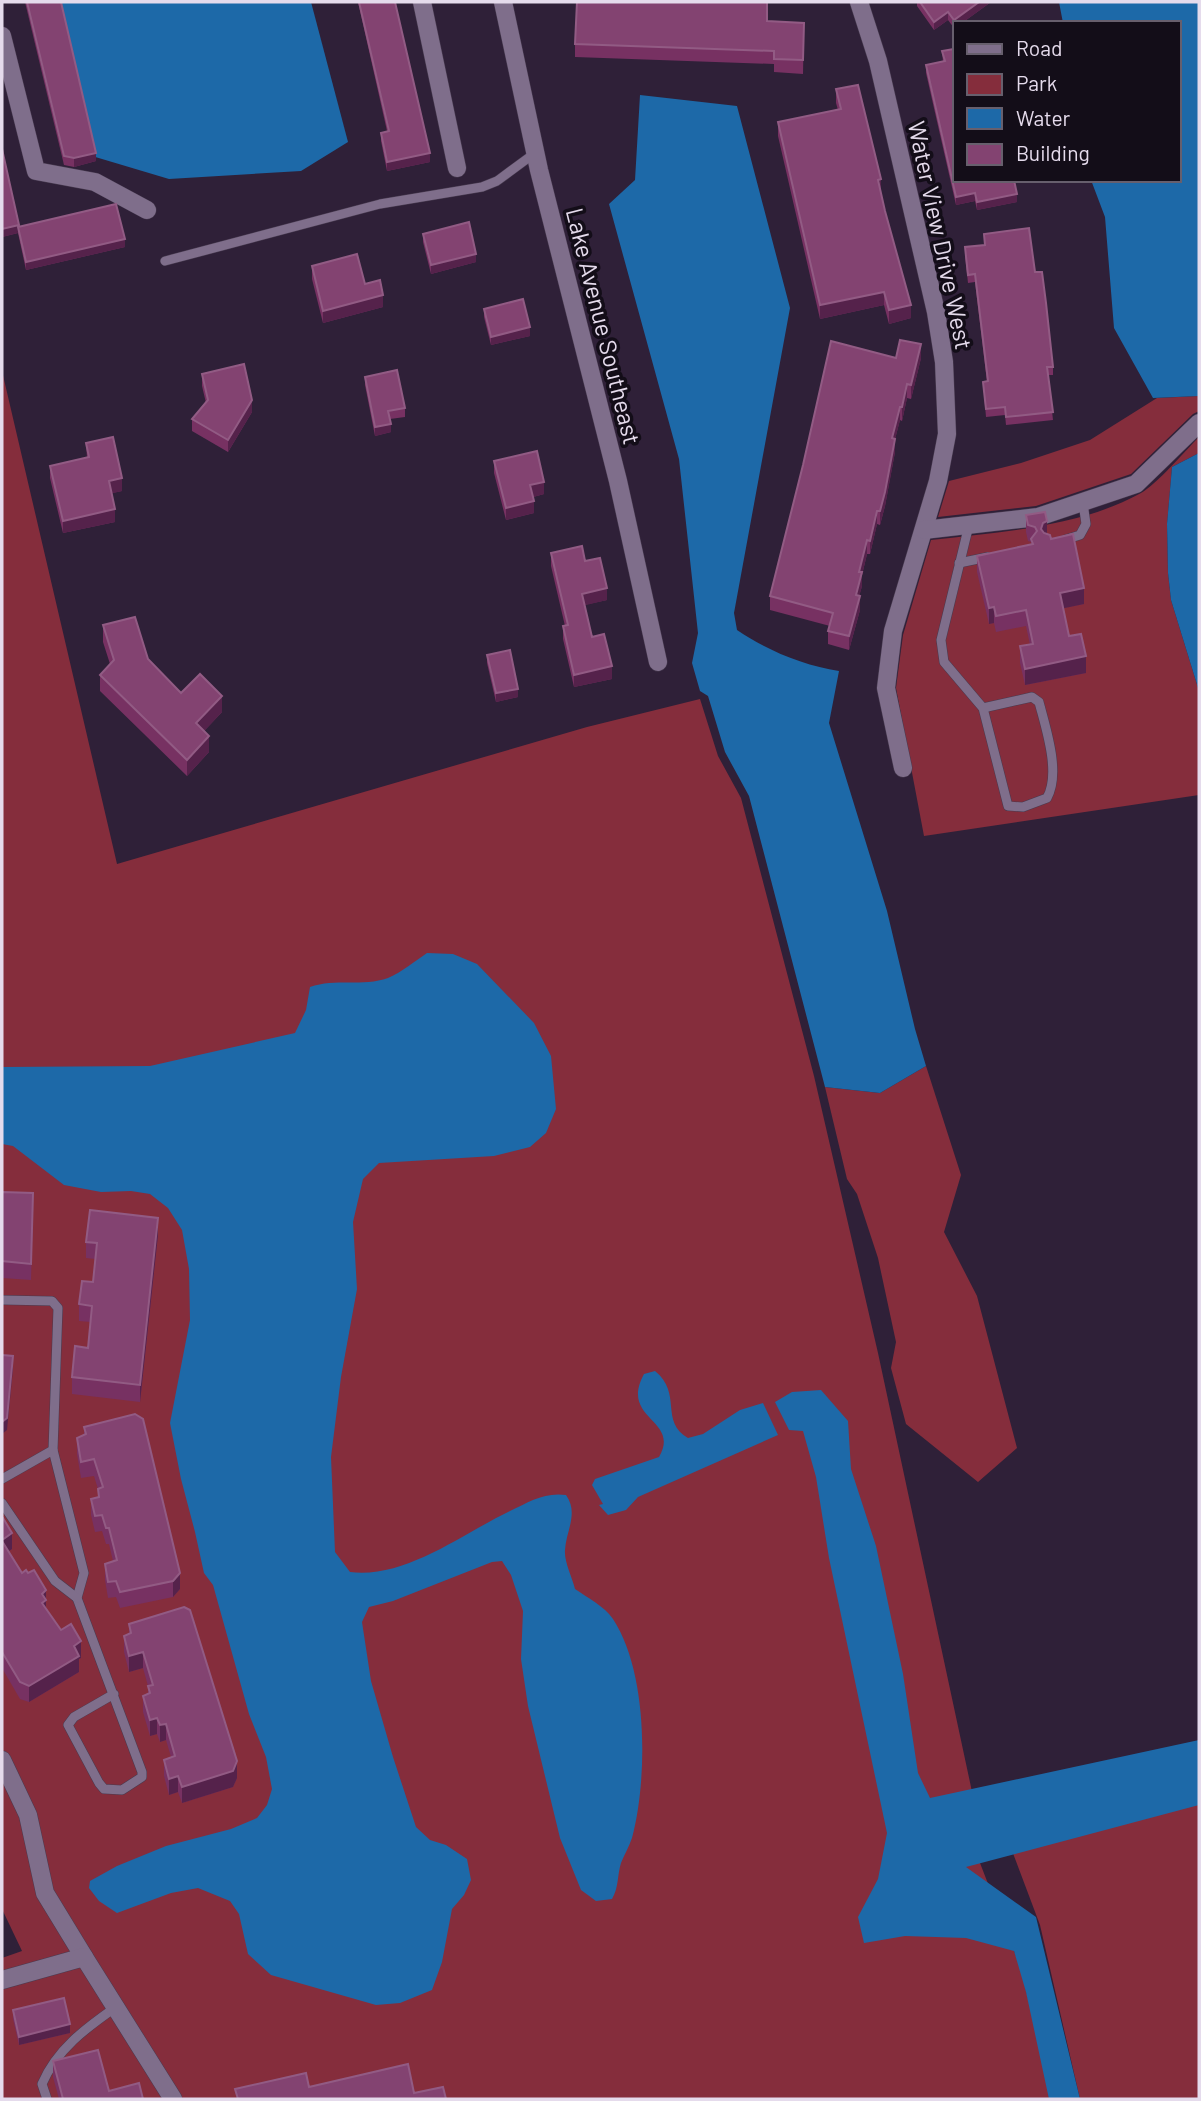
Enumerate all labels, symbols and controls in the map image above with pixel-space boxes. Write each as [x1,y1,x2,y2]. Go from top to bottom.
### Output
legend [953,21,1180,182]
text: Road [1016,35,1062,60]
text: Park [1016,70,1057,95]
text: Water [1016,105,1071,130]
street label: Water View Drive West [903,118,979,352]
text: Building [1016,140,1090,165]
street label: Lake Avenue Southeast [561,205,647,447]

